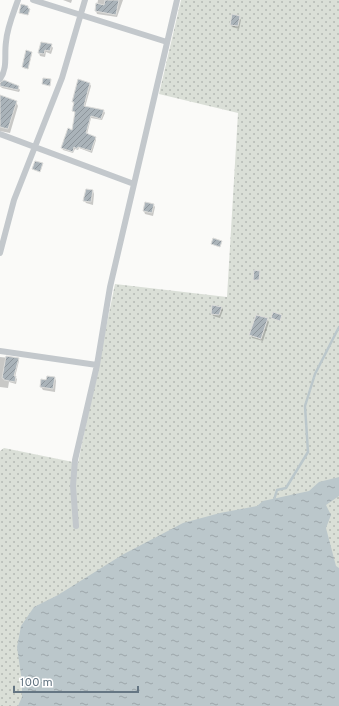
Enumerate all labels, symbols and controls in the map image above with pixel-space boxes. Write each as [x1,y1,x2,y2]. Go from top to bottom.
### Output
scale bar [14,668,138,694]
text: 100 m [20,675,53,691]

